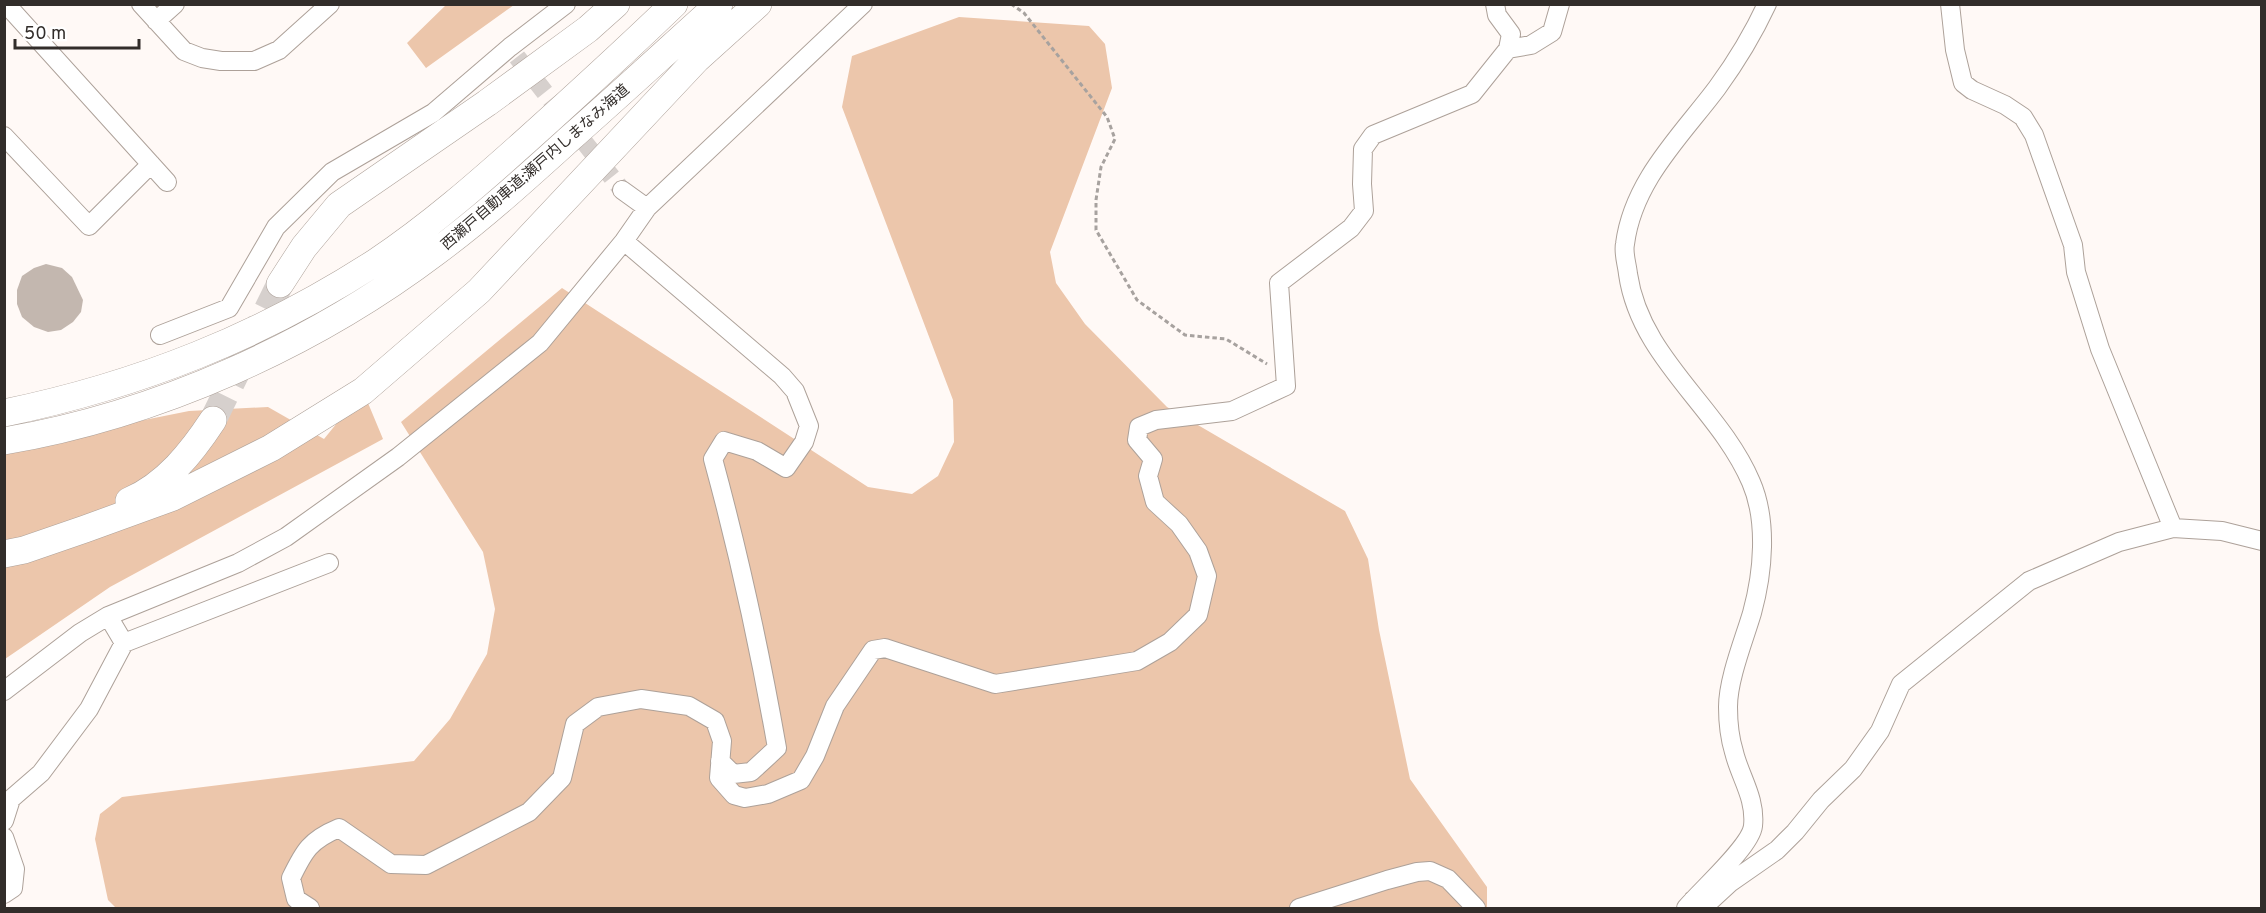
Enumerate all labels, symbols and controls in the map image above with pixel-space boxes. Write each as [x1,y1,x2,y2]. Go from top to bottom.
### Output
scale bar [15,12,140,50]
text: 50 m [24,23,66,46]
street label: 西瀬戸自動車道;瀬戸内しまなみ海道 [438,81,634,255]

